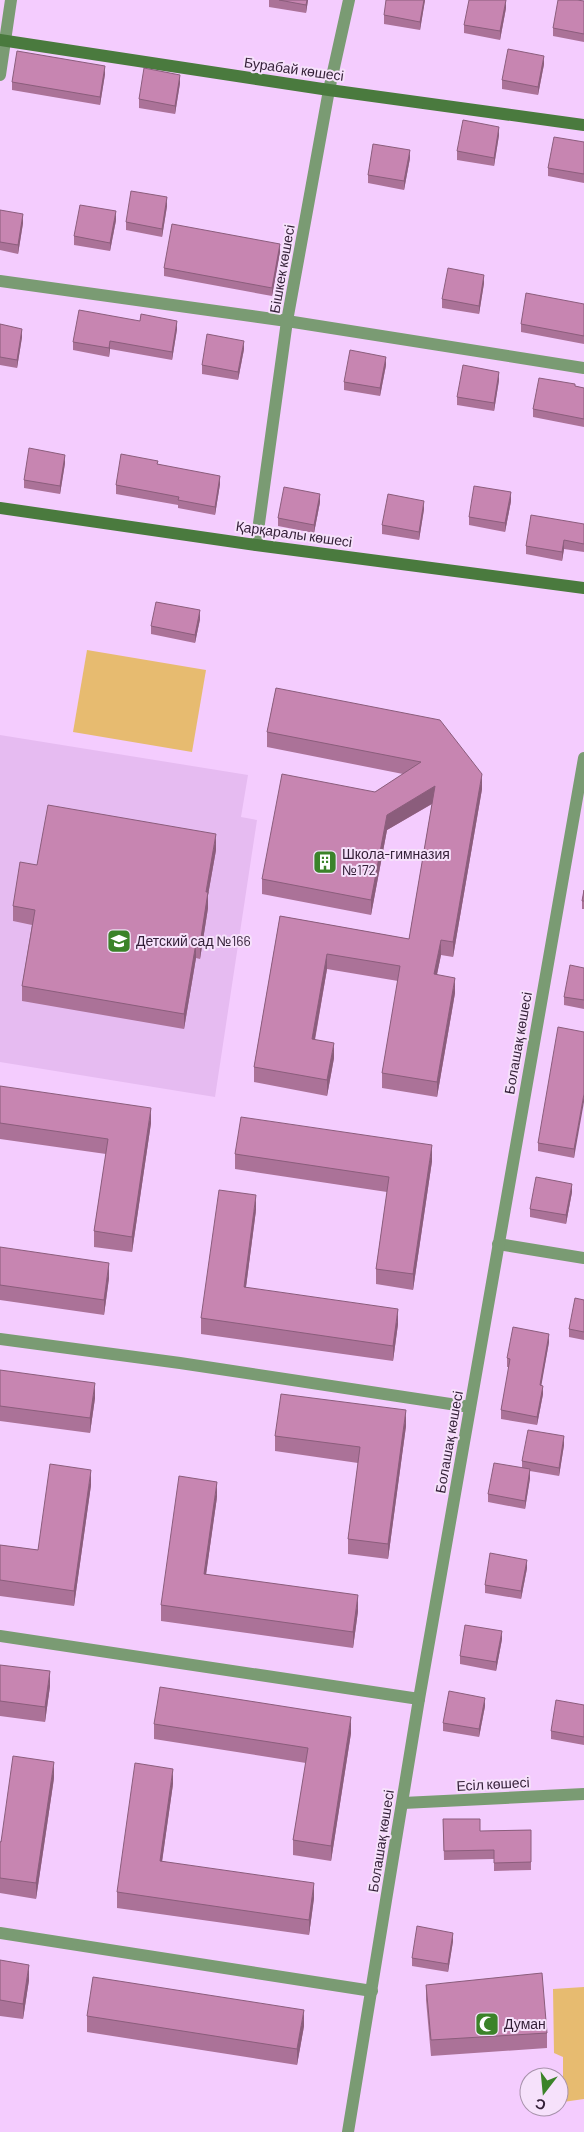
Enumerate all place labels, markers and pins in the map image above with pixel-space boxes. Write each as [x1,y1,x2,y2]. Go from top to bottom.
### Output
place label: Школа-гимназия №172 [342,845,450,878]
building icon: Школа-гимназия №172 [312,849,338,875]
school or university icon: Детский сад №166 [106,928,132,954]
place label: Детский сад №166 [136,932,251,949]
mosque icon: Думан [474,2011,500,2037]
place label: Думан [504,2015,546,2032]

